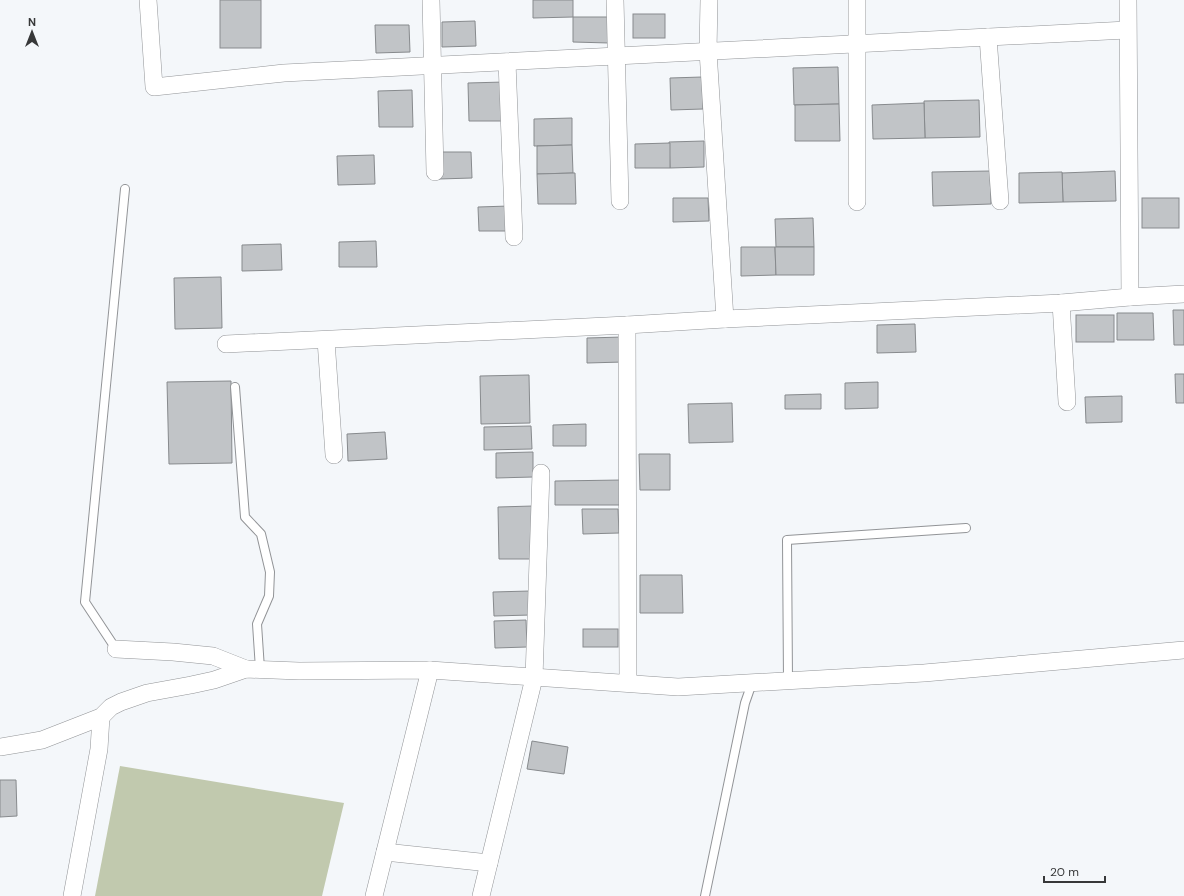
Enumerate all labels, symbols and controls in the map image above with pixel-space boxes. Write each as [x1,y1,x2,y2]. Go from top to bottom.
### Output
north arrow [12,12,52,52]
text: N [28,15,36,29]
scale bar [1044,858,1105,884]
text: 20 m [1050,864,1079,880]

